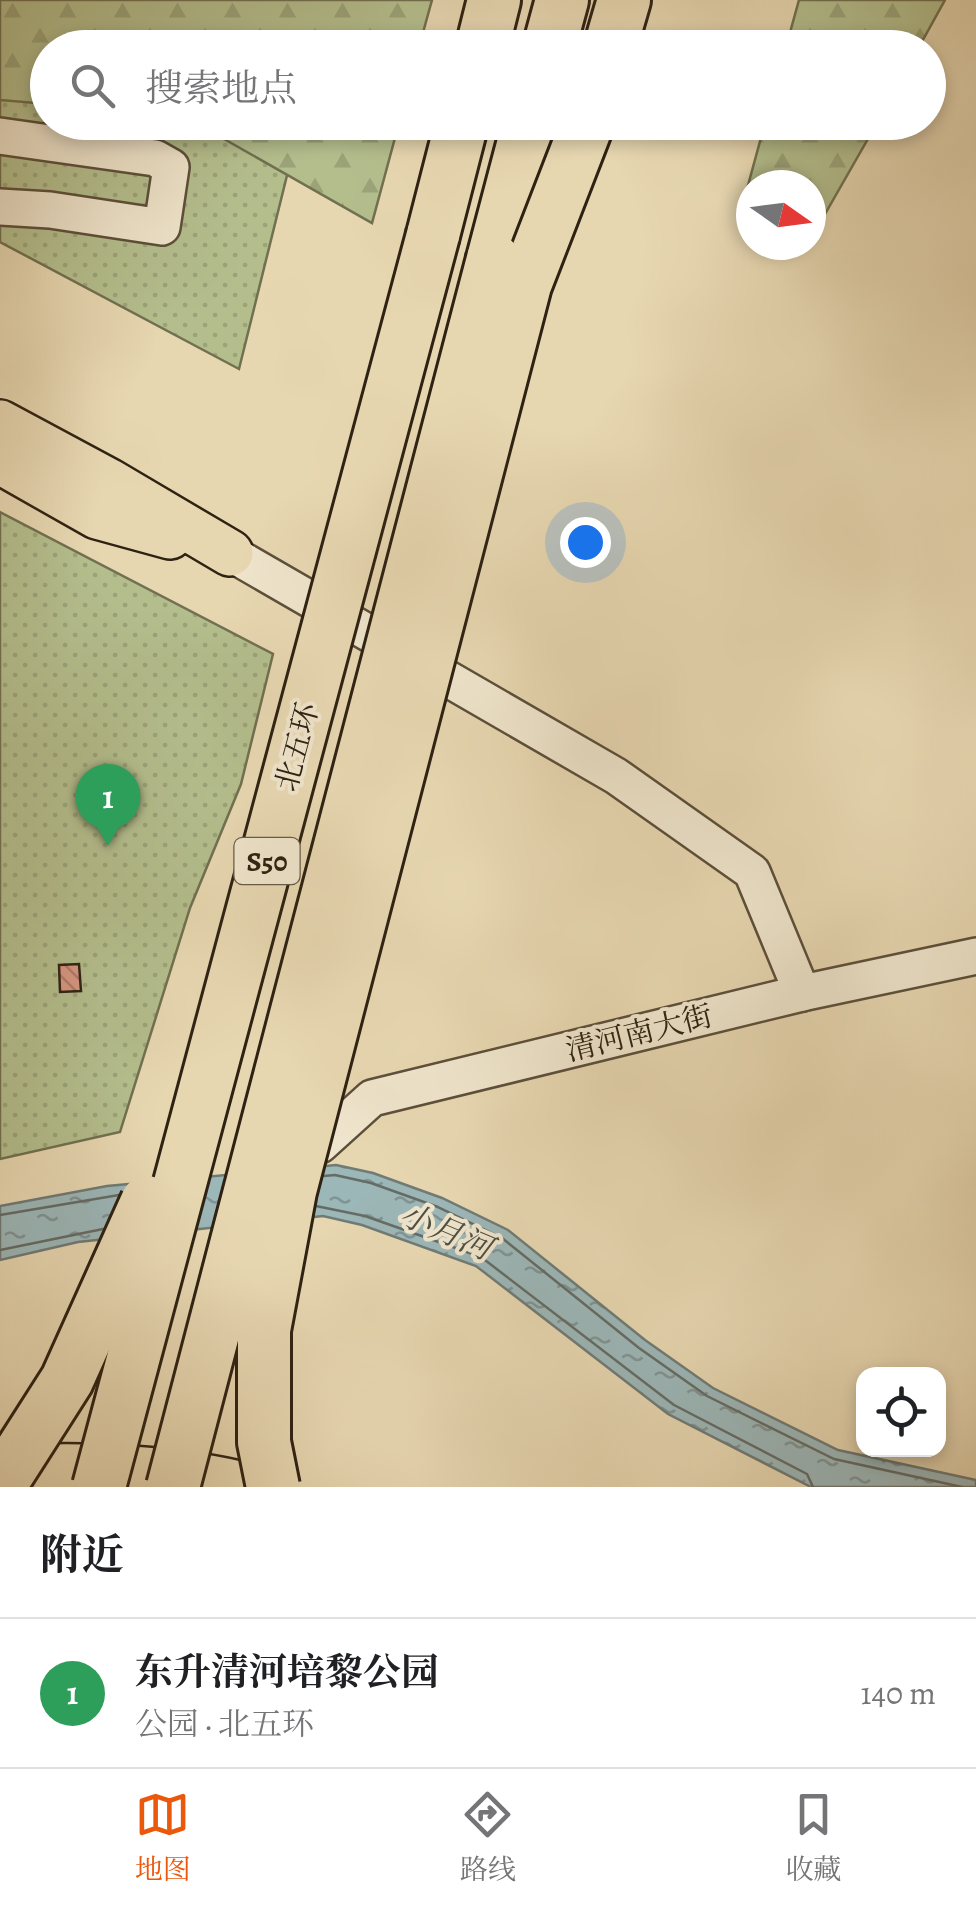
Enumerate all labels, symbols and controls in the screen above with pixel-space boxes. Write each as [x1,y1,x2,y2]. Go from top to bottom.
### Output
search box [30,30,946,140]
icon: search [65,58,120,113]
text: 搜索地点 [145,62,297,114]
north arrow [736,170,826,260]
your location [560,517,611,568]
street label: 北五环 [266,698,328,796]
pin: 1 [76,764,140,846]
road number: S50 [234,838,300,884]
street label: 清河南大街 [561,995,717,1071]
water label: 小月河 [393,1192,503,1272]
map controls [856,1367,946,1457]
button: locate [856,1367,946,1457]
text: 附近 [40,1526,124,1583]
text: 东升清河培黎公园 [135,1646,439,1698]
text: 1 [67,1671,78,1715]
text: 140 m [861,1671,936,1715]
text: 公园 · 北五环 [135,1702,314,1746]
tab: 地图 [135,1787,191,1889]
tab: 路线 [460,1787,516,1889]
tab: 收藏 [785,1787,841,1889]

